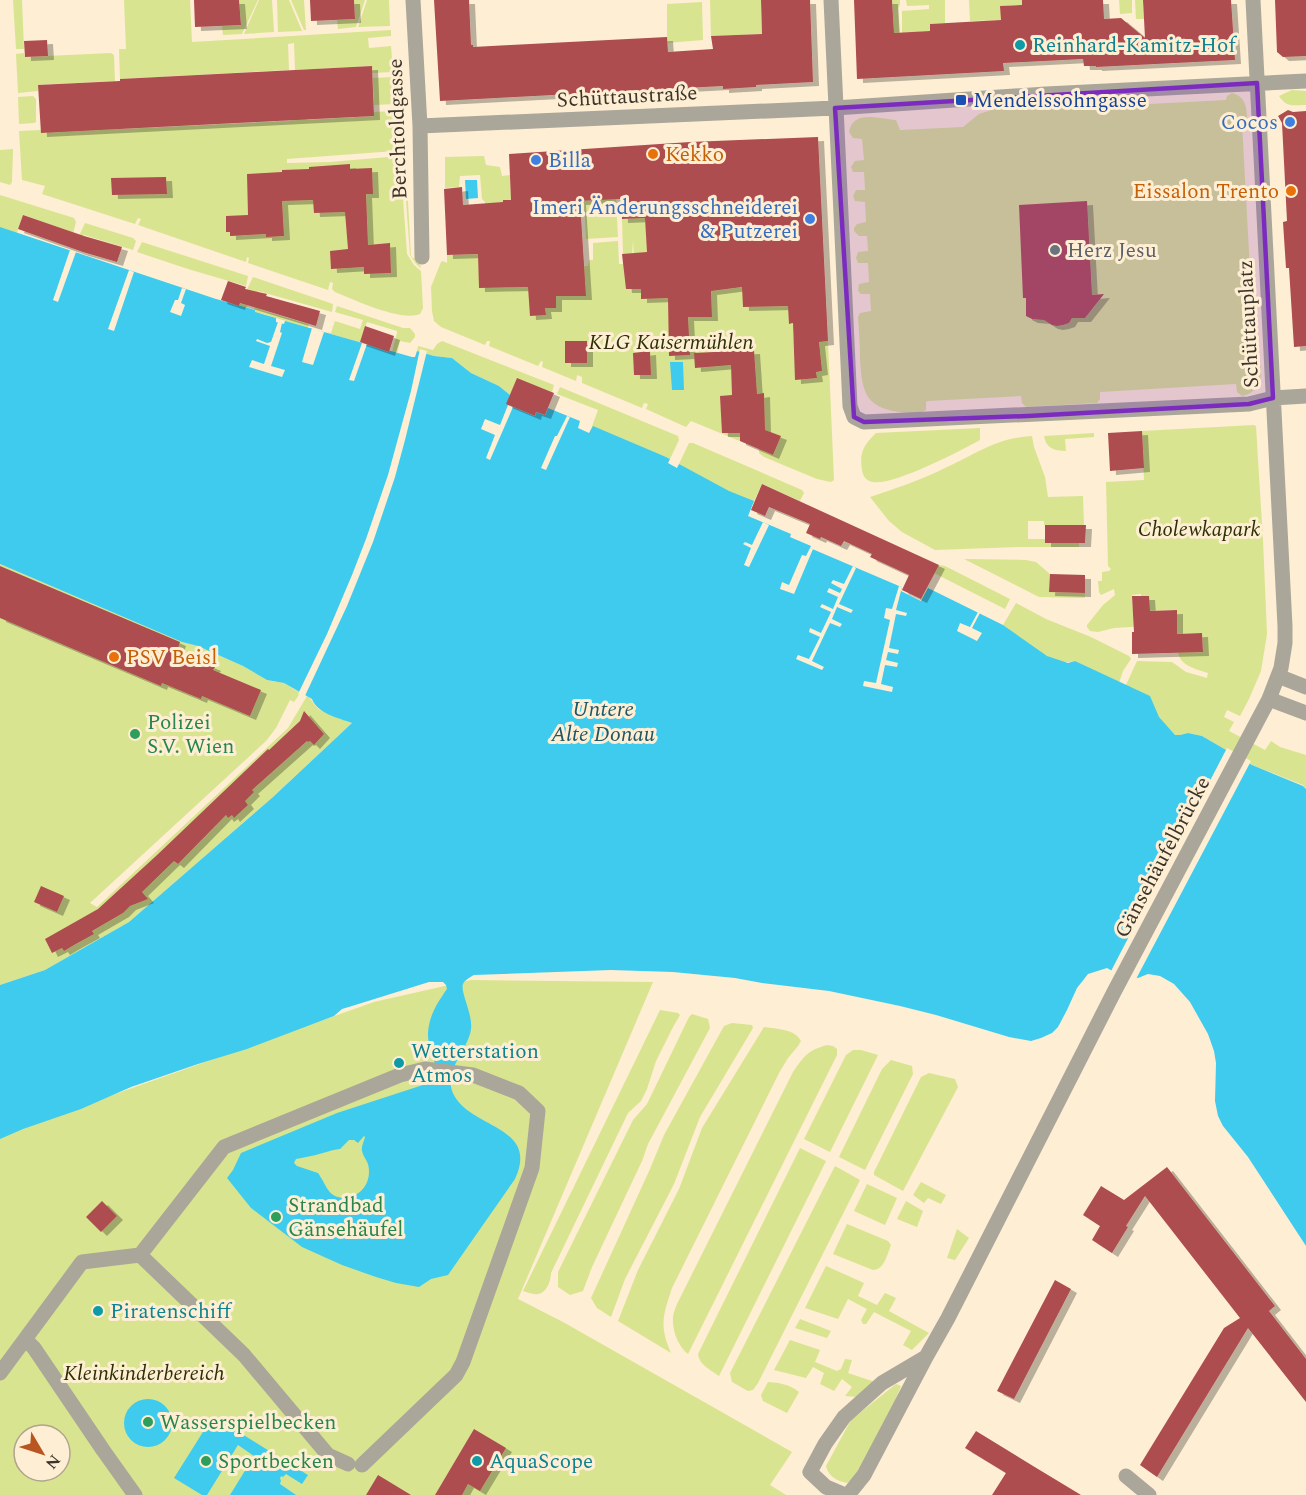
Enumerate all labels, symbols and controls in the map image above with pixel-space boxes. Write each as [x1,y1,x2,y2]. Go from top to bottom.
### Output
place label: Reinhard-Kamitz-Hof [1032,30,1237,62]
marker: Reinhard-Kamitz-Hof [1013,38,1027,52]
street label: Berchtoldgasse [380,58,416,200]
street label: Schüttaustraße [556,77,698,117]
place label: Mendelssohngasse [973,85,1147,117]
marker: Mendelssohngasse [954,93,968,107]
place label: Cocos [1221,107,1278,139]
marker: Cocos [1283,115,1297,129]
place label: Kekko [665,139,724,171]
place label: Billa [548,145,592,177]
marker: Kekko [646,147,660,161]
marker: Billa [529,153,543,167]
place label: Eissalon Trento [1133,176,1279,208]
marker: Eissalon Trento [1284,184,1298,198]
place label: Imeri Änderungsschneiderei & Putzerei [532,192,798,248]
marker: Imeri Änderungsschneiderei & Putzerei [803,212,817,226]
place label: Herz Jesu [1067,235,1157,267]
marker: Herz Jesu [1048,243,1062,257]
street label: Schüttauplatz [1230,259,1268,389]
park label: KLG Kaisermühlen [588,327,754,359]
park label: Cholewkapark [1138,514,1261,546]
place label: PSV Beisl [126,642,217,674]
marker: PSV Beisl [107,650,121,664]
water label: Untere Alte Donau [550,693,655,751]
place label: Polizei S.V. Wien [147,707,234,763]
marker: Polizei S.V. Wien [128,727,142,741]
street label: Gänsehäufelbrücke [1107,771,1219,944]
place label: Wetterstation Atmos [411,1036,539,1092]
marker: Wetterstation Atmos [392,1056,406,1070]
place label: Strandbad Gänsehäufel [288,1190,404,1246]
marker: Strandbad Gänsehäufel [269,1210,283,1224]
place label: Piratenschiff [110,1296,232,1328]
marker: Piratenschiff [91,1304,105,1318]
park label: Kleinkinderbereich [63,1358,225,1390]
place label: Wasserspielbecken [160,1407,337,1439]
marker: Wasserspielbecken [141,1415,155,1429]
north arrow [12,1423,72,1483]
place label: Sportbecken [218,1446,334,1478]
place label: AquaScope [489,1446,593,1478]
text: N [39,1449,66,1474]
marker: Sportbecken [199,1454,213,1468]
marker: AquaScope [470,1454,484,1468]

